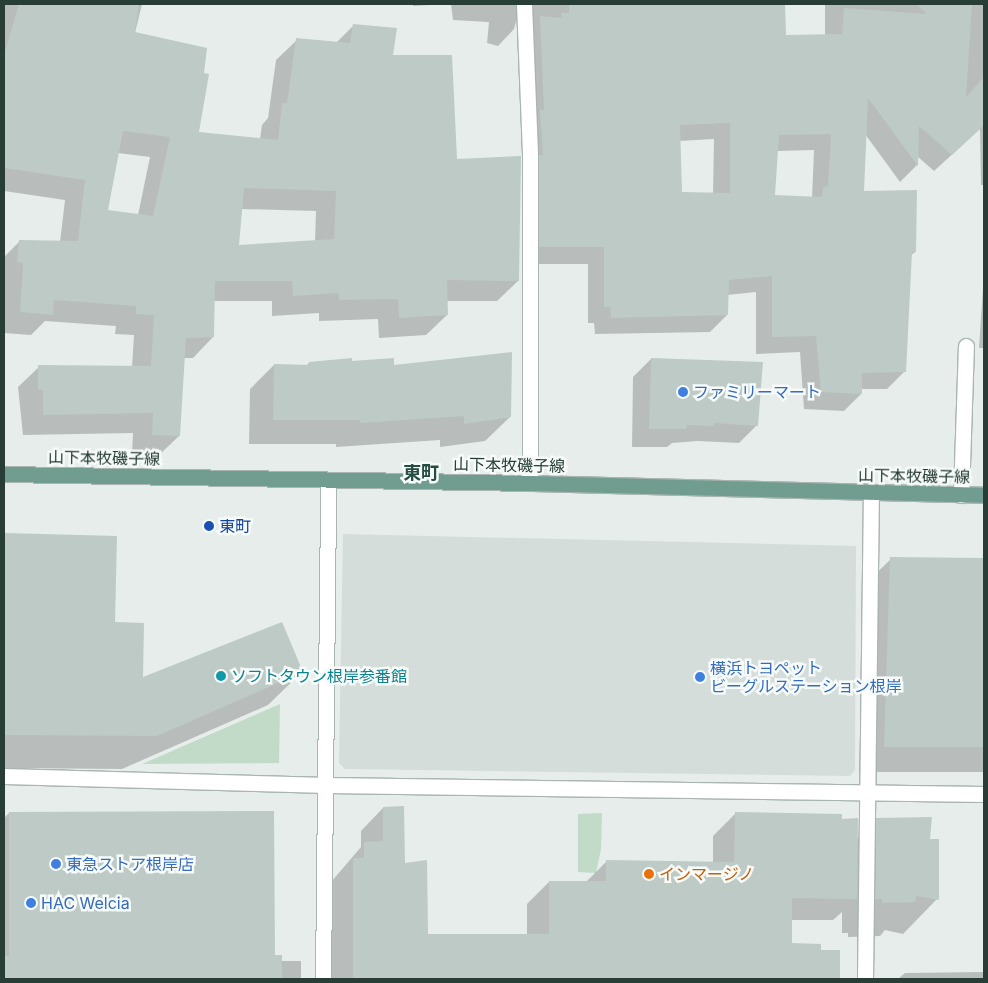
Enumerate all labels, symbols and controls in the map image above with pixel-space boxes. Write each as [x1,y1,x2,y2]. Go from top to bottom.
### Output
place label: ファミリーマート [693,382,821,402]
marker: ファミリーマート [677,386,689,398]
street label: 山下本牧磯子線 [48,447,160,469]
street label: 山下本牧磯子線 [453,454,565,476]
district label: 東町 [403,462,439,484]
street label: 山下本牧磯子線 [858,465,970,487]
place label: 東町 [219,516,251,536]
marker: 東町 [203,520,215,532]
place label: 横浜トヨペット ビーグルステーション根岸 [710,658,902,696]
place label: ソフトタウン根岸参番館 [231,666,407,686]
marker: ソフトタウン根岸参番館 [215,670,227,682]
marker: 横浜トヨペット ビーグルステーション根岸 [694,671,706,683]
place label: 東急ストア根岸店 [66,854,194,874]
marker: 東急ストア根岸店 [50,858,62,870]
place label: インマージノ [659,864,755,884]
marker: インマージノ [643,868,655,880]
place label: HAC Welcia [41,893,130,913]
marker: HAC Welcia [25,897,37,909]

